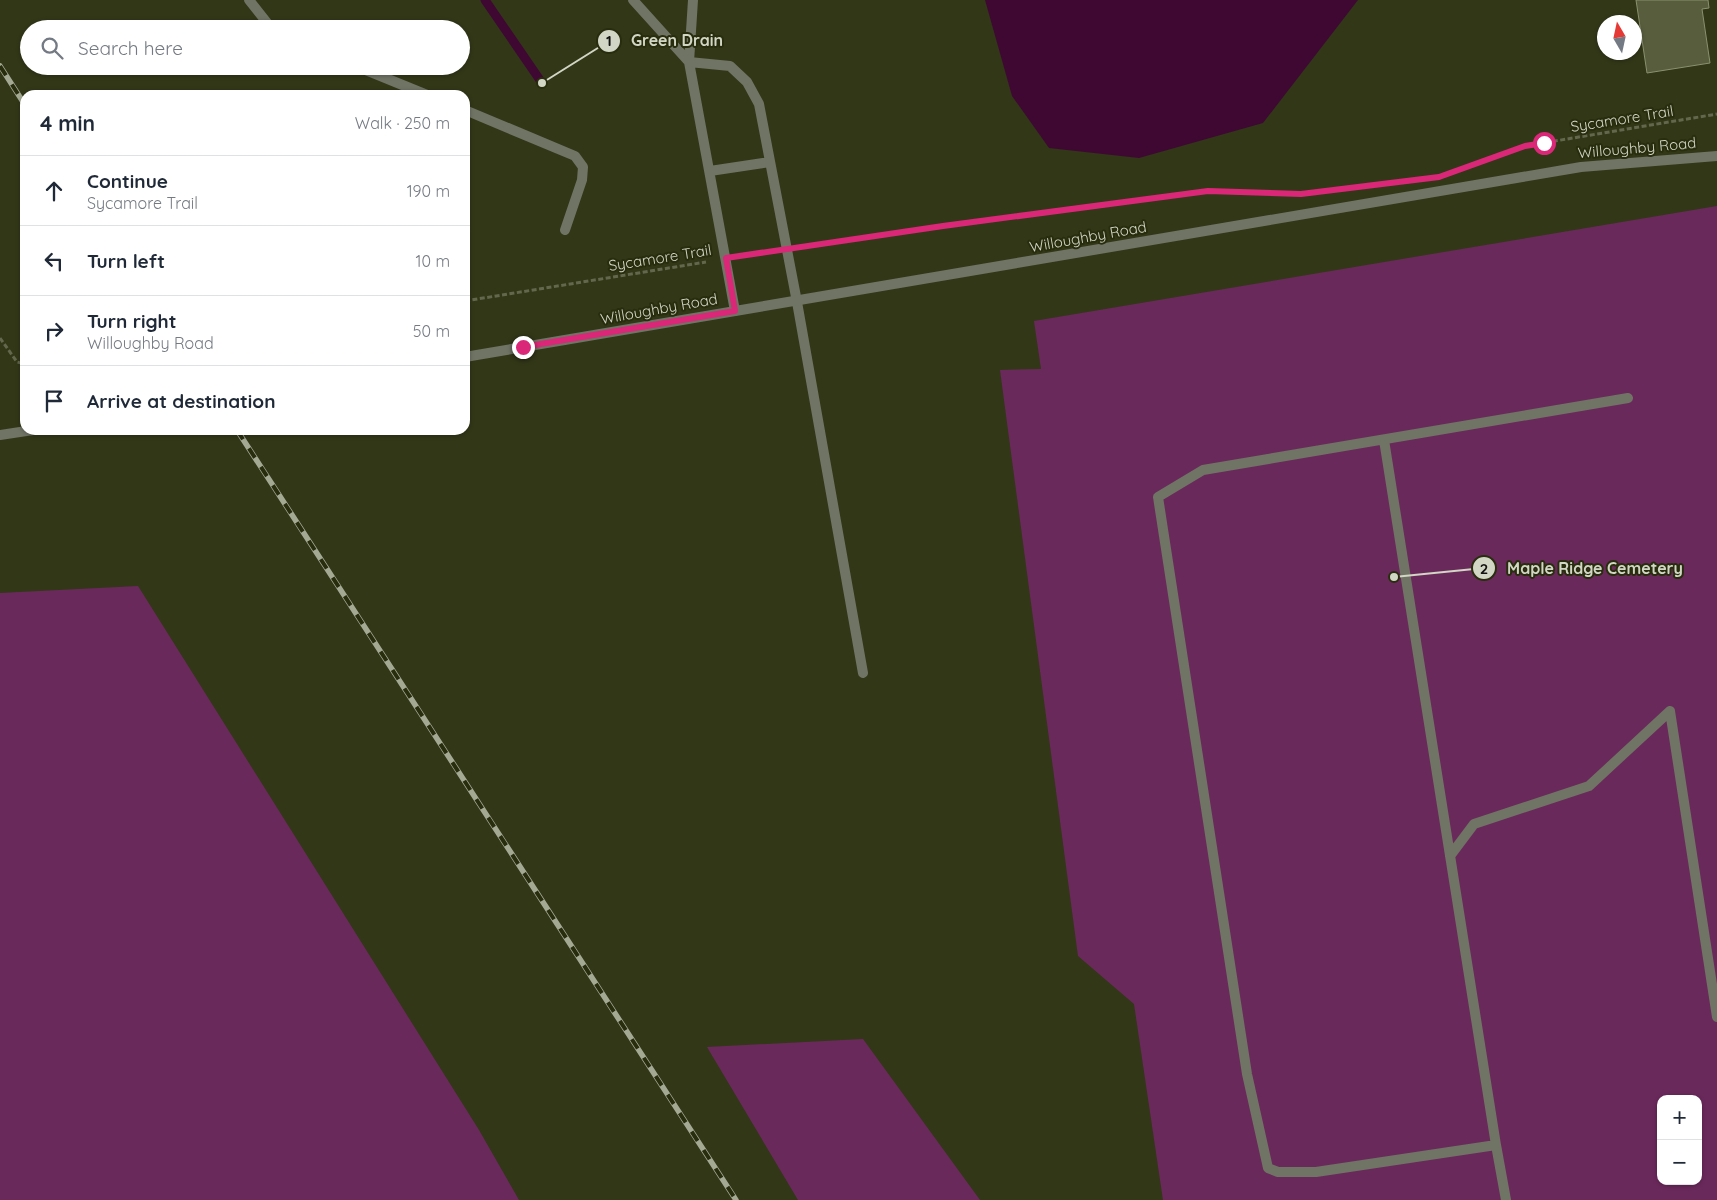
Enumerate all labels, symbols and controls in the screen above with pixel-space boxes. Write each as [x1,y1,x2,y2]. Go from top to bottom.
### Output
north arrow [1597,15,1642,60]
search box [20,20,470,75]
callout: Green Drain [596,25,733,56]
text: Green Drain [631,30,723,50]
text: 1 [606,31,612,50]
icon: search [38,34,66,62]
text: Search here [78,36,183,60]
street label: Sycamore Trail [1569,101,1675,136]
text: 4 min [40,110,95,136]
text: Walk · 250 m [355,113,450,133]
route start [1533,132,1556,155]
street label: Willoughby Road [1577,133,1697,162]
text: Continue [87,169,168,193]
icon: ahead [40,177,68,205]
text: 190 m [407,181,450,201]
text: Sycamore Trail [87,193,198,213]
street label: Willoughby Road [1028,217,1148,256]
street label: Sycamore Trail [607,240,713,275]
icon: left [40,247,68,275]
text: Turn left [87,249,165,273]
text: 10 m [416,251,450,271]
street label: Willoughby Road [599,289,719,328]
text: Turn right [87,309,176,333]
icon: right [40,317,68,345]
text: 50 m [413,321,450,341]
text: Willoughby Road [87,333,214,353]
route end [512,336,535,359]
icon: arrive [40,387,68,415]
text: Arrive at destination [87,389,276,413]
callout: Maple Ridge Cemetery [1472,553,1693,584]
text: Maple Ridge Cemetery [1507,558,1683,578]
text: 2 [1480,559,1488,578]
map controls [1657,1095,1702,1185]
button: + [1657,1095,1702,1140]
button: − [1657,1140,1702,1185]

